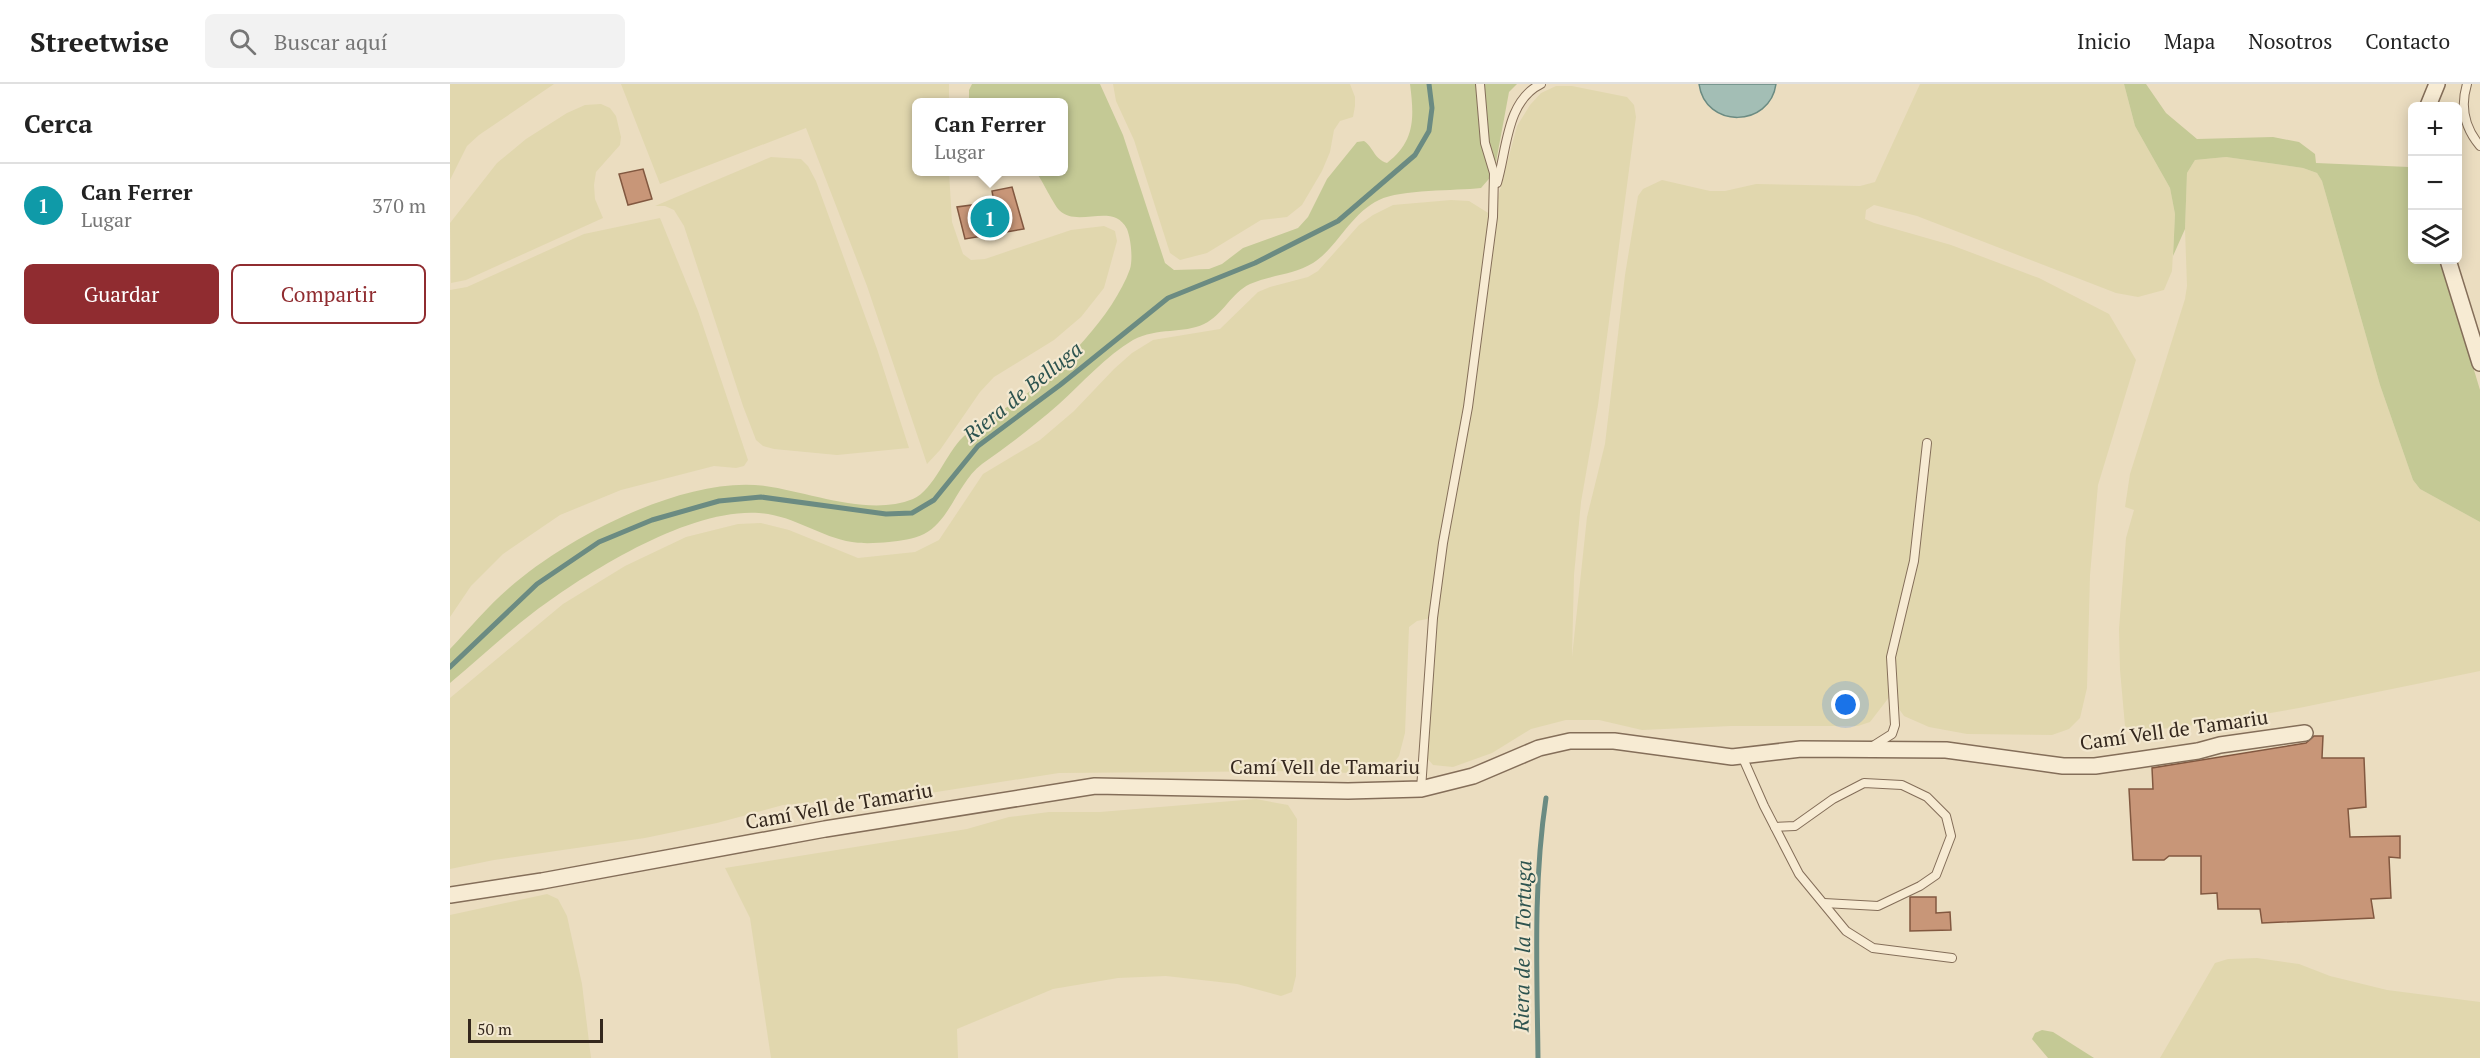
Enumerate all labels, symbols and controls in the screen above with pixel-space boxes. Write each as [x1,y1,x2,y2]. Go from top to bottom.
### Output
search box [205,14,625,68]
text: Streetwise [30,23,169,60]
icon: search [226,25,259,58]
text: Buscar aquí [274,27,387,56]
text: Inicio [2077,27,2131,55]
text: Mapa [2164,27,2215,55]
text: Nosotros [2248,27,2332,55]
text: Contacto [2365,27,2450,55]
popup [912,98,1068,176]
map controls [2408,102,2462,264]
button: + [2408,102,2462,156]
text: Cerca [24,106,93,140]
text: Can Ferrer [934,109,1046,138]
text: Lugar [934,138,985,165]
button: − [2408,156,2462,210]
text: Can Ferrer [81,177,192,206]
text: 1 [38,192,49,219]
text: 370 m [372,192,426,219]
pin: 1 [970,196,1010,240]
text: Lugar [81,206,132,233]
button: layers [2408,210,2462,264]
button: Guardar [24,264,219,324]
button: Compartir [231,264,426,324]
water label: Riera de Belluga [956,335,1088,449]
your location [1831,690,1860,719]
street label: Camí Vell de Tamariu [2078,703,2270,756]
street label: Camí Vell de Tamariu [1230,753,1420,780]
street label: Camí Vell de Tamariu [743,776,935,835]
water label: Riera de la Tortuga [1506,860,1537,1033]
scale bar [468,1016,603,1044]
text: 50 m [477,1018,512,1040]

